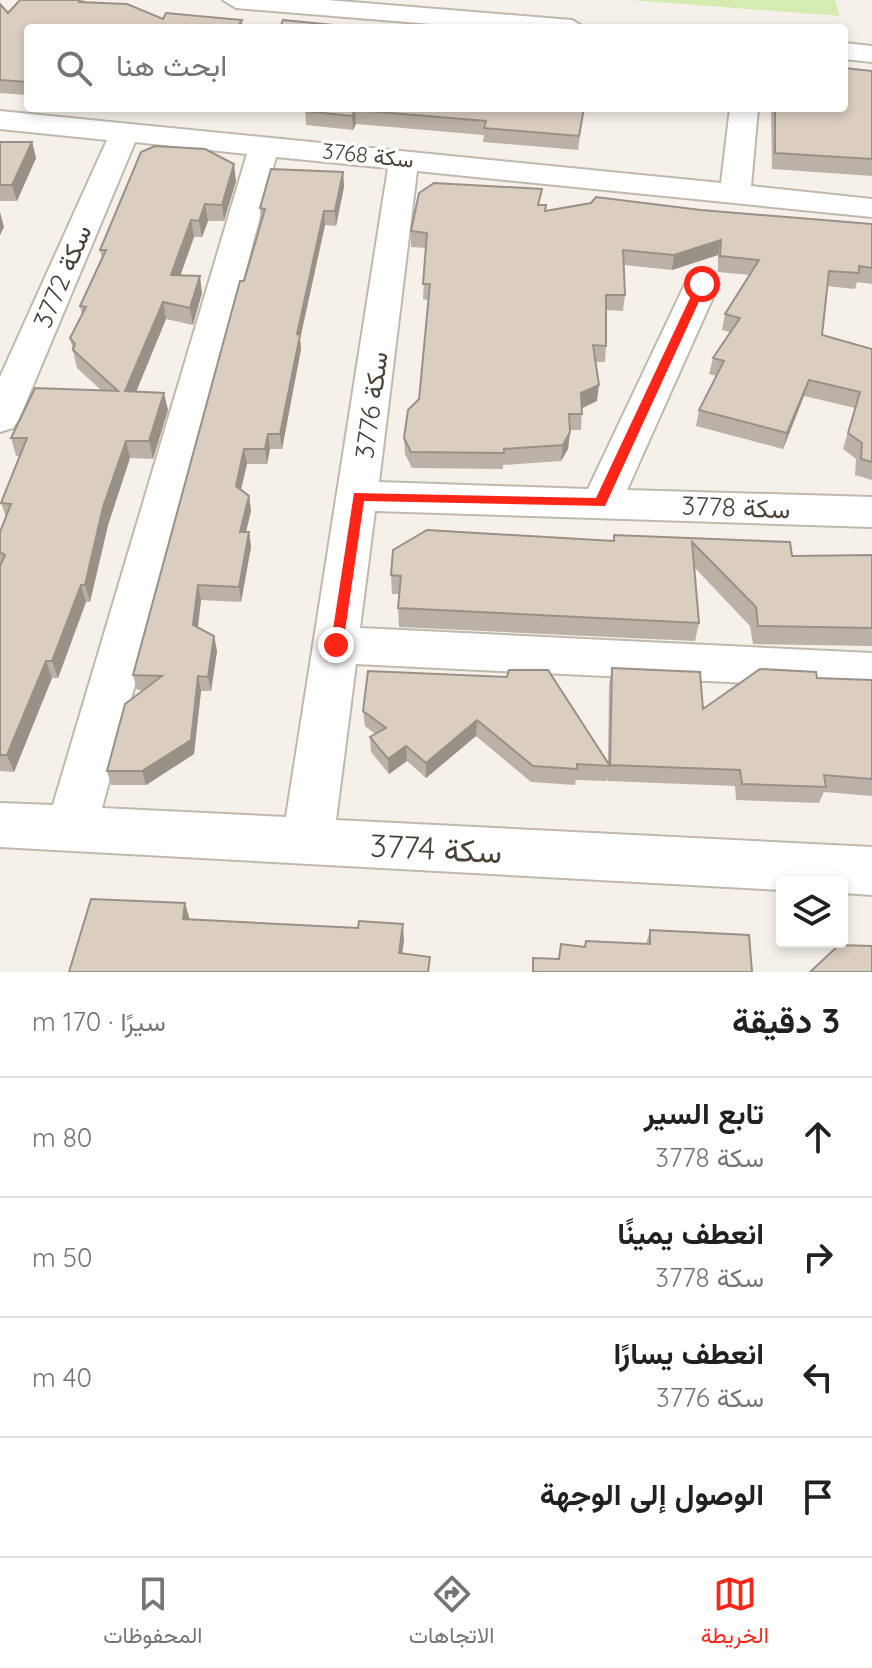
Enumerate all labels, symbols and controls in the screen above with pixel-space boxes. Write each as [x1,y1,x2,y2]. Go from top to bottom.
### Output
search box [24,24,848,112]
icon: search [52,46,96,90]
text: ابحث هنا [116,46,227,84]
street label: سكة 3768 [321,136,415,174]
street label: سكة 3772 [25,219,99,333]
route start [684,266,720,302]
street label: سكة 3776 [347,349,395,461]
street label: سكة 3778 [681,489,791,525]
route end [318,627,354,663]
street label: سكة 3774 [369,825,503,871]
map controls [776,876,848,948]
button: layers [776,876,848,948]
text: 3 دقيقة [732,999,840,1042]
text: سيرًا · 170 m [32,1005,166,1038]
text: تابع السير [644,1094,764,1132]
icon: ahead [796,1115,840,1159]
text: 80 m [32,1121,92,1154]
text: سكة 3778 [655,1141,764,1174]
text: انعطف يمينًا [617,1214,764,1252]
icon: right [796,1235,840,1279]
text: 50 m [32,1241,92,1274]
text: سكة 3778 [655,1261,764,1294]
text: انعطف يسارًا [614,1334,764,1372]
icon: left [796,1355,840,1399]
text: 40 m [32,1361,92,1394]
text: سكة 3776 [656,1381,764,1414]
text: الوصول إلى الوجهة [540,1475,764,1513]
icon: arrive [796,1475,840,1519]
tab: المحفوظات [103,1572,202,1655]
tab: الاتجاهات [409,1572,494,1655]
tab: الخريطة [701,1572,769,1655]

